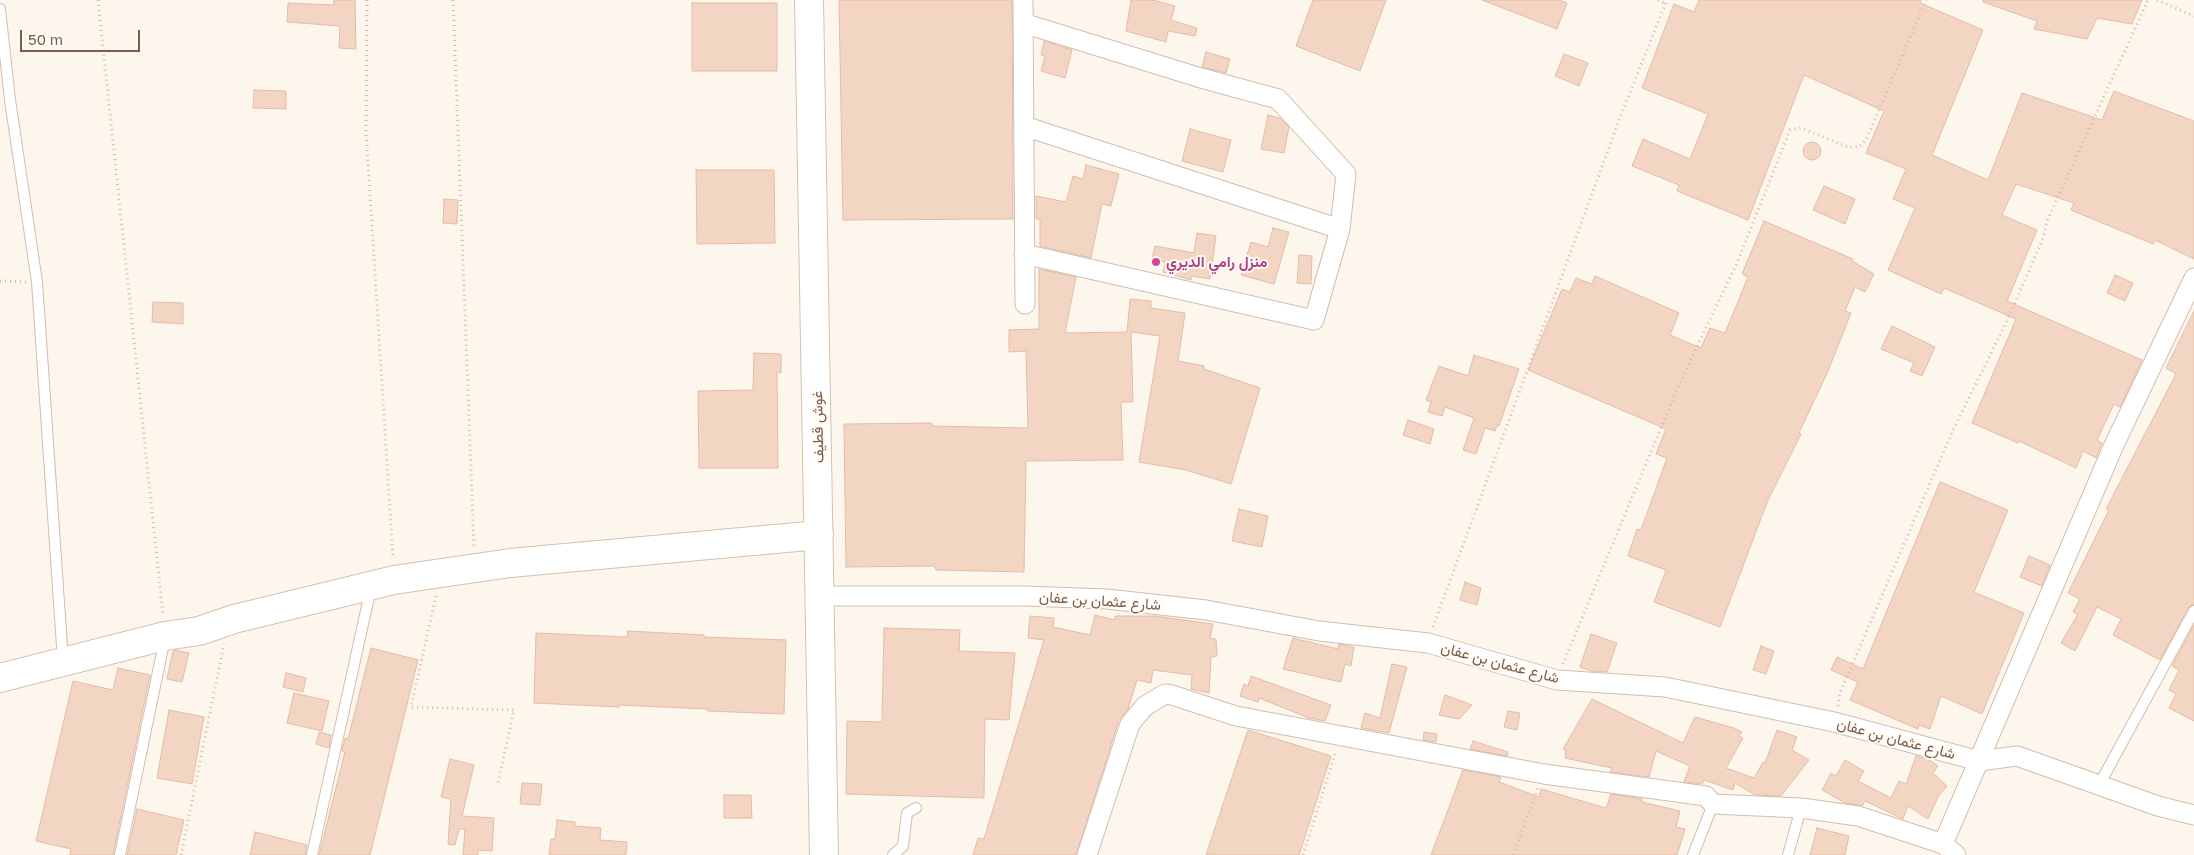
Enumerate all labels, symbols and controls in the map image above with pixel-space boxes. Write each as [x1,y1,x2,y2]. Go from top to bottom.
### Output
scale bar [22,20,142,52]
text: 50 m [28,30,63,48]
place label: منزل رامي الديري [1166,253,1267,271]
marker: منزل رامي الديري [1150,256,1162,268]
street label: غوش قطيف [808,391,828,463]
street label: شارع عثمان بن عفان [1039,588,1161,614]
street label: شارع عثمان بن عفان [1439,639,1561,687]
street label: شارع عثمان بن عفان [1835,715,1957,763]

